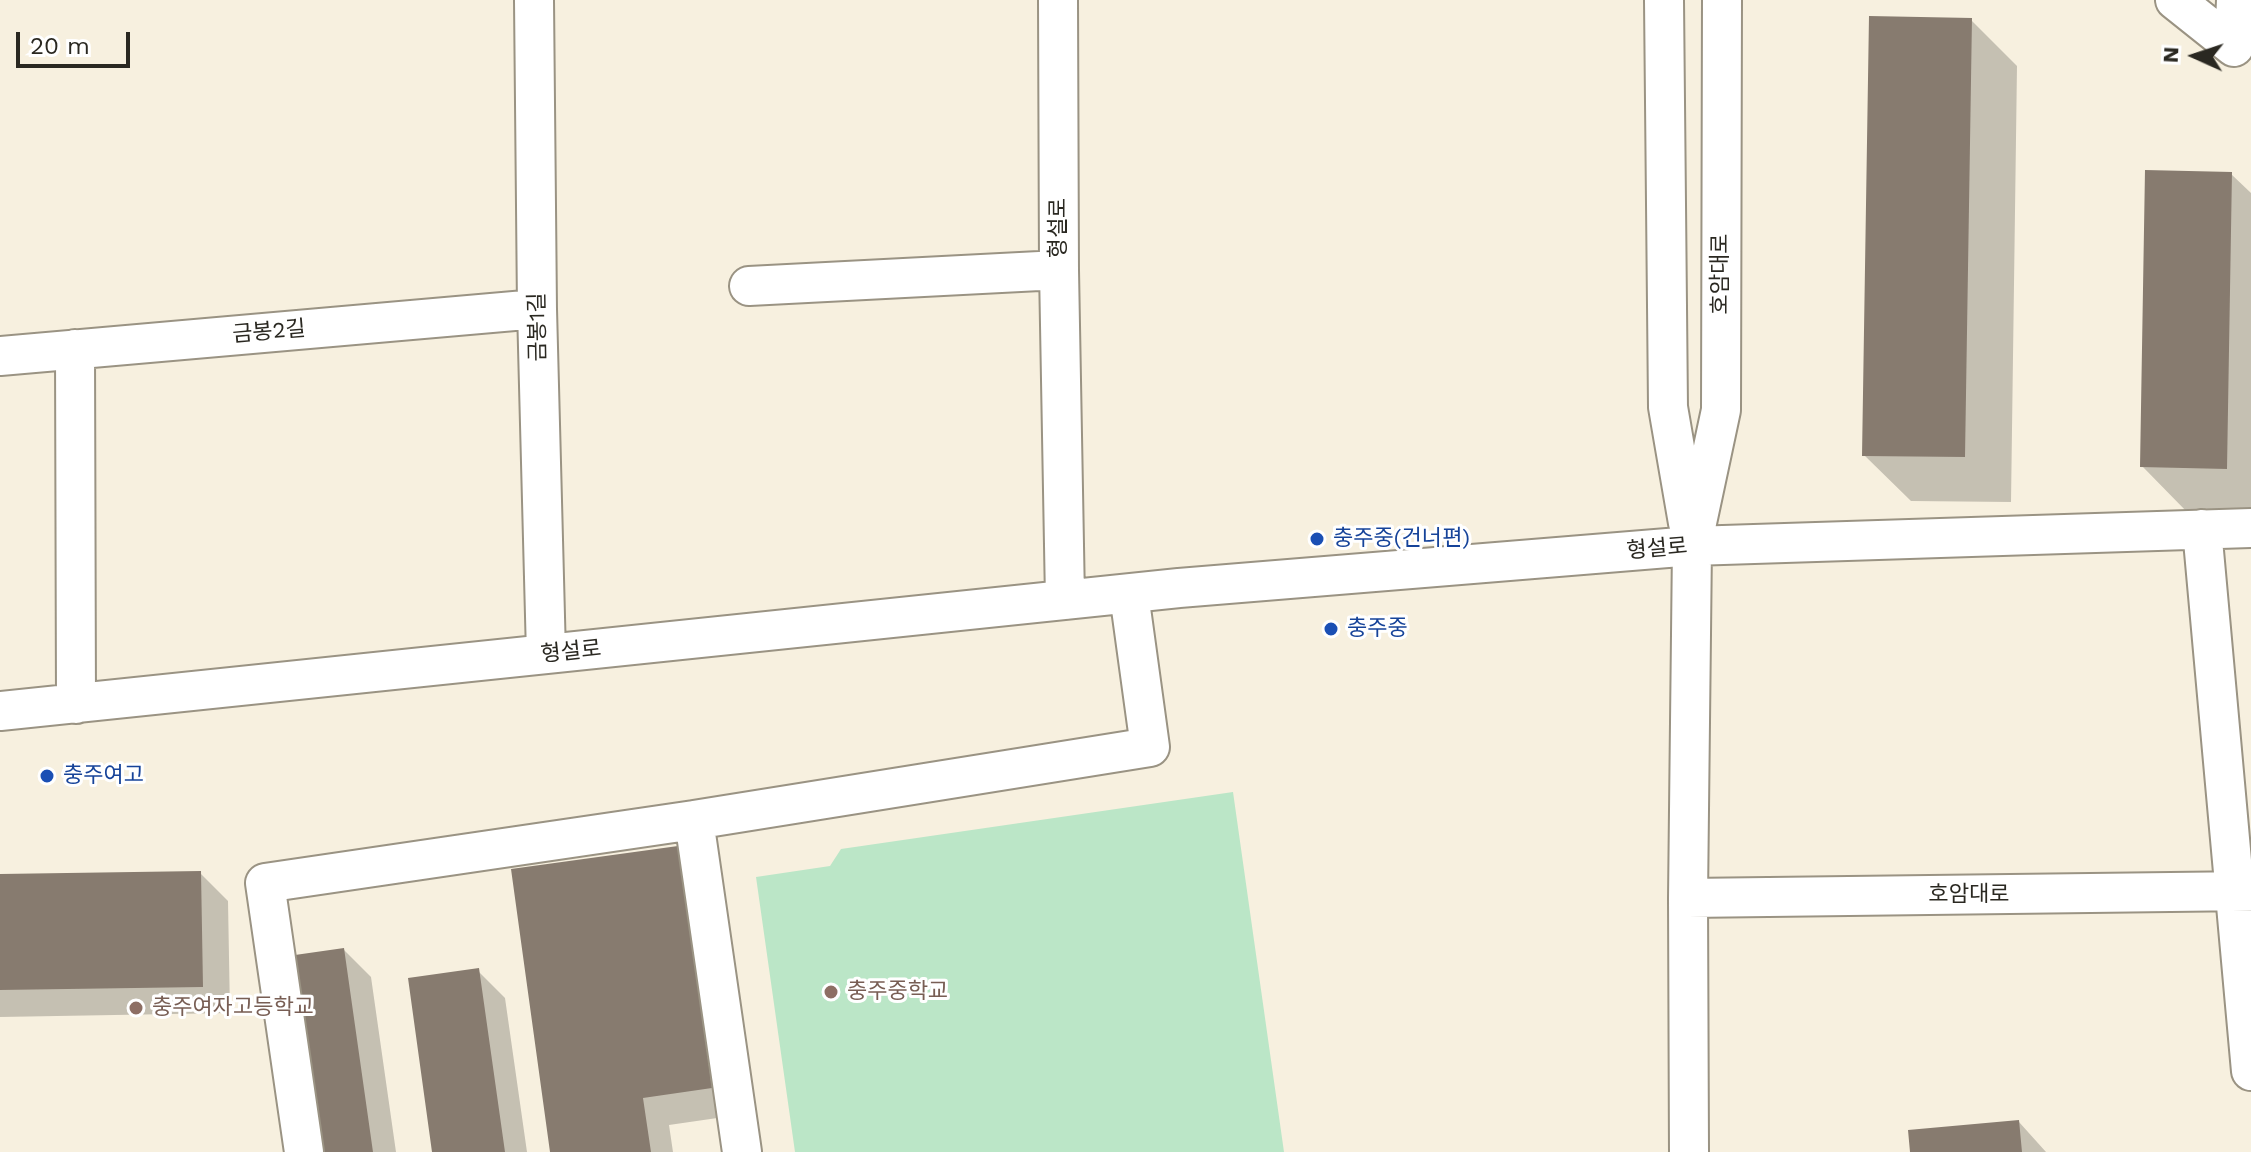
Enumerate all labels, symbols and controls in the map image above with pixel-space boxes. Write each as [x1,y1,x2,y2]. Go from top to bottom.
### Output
scale bar [20,16,134,66]
north arrow [2155,16,2235,96]
text: 20 m [30,32,90,60]
text: N [2158,46,2183,64]
street label: 형설로 [1046,198,1072,258]
street label: 호암대로 [1708,234,1734,314]
street label: 금봉1길 [524,292,552,362]
street label: 금봉2길 [231,316,307,348]
place label: 충주중(건너편) [1333,526,1470,552]
marker: 충주중(건너편) [1308,530,1326,548]
street label: 형설로 [1626,533,1688,565]
place label: 충주중 [1347,616,1408,642]
marker: 충주중 [1322,620,1340,638]
street label: 형설로 [539,636,603,668]
place label: 충주여고 [63,763,144,789]
marker: 충주여고 [38,767,56,785]
street label: 호암대로 [1929,882,2009,908]
place label: 충주중학교 [847,979,948,1005]
marker: 충주중학교 [822,983,840,1001]
place label: 충주여자고등학교 [152,995,314,1021]
marker: 충주여자고등학교 [127,999,145,1017]

